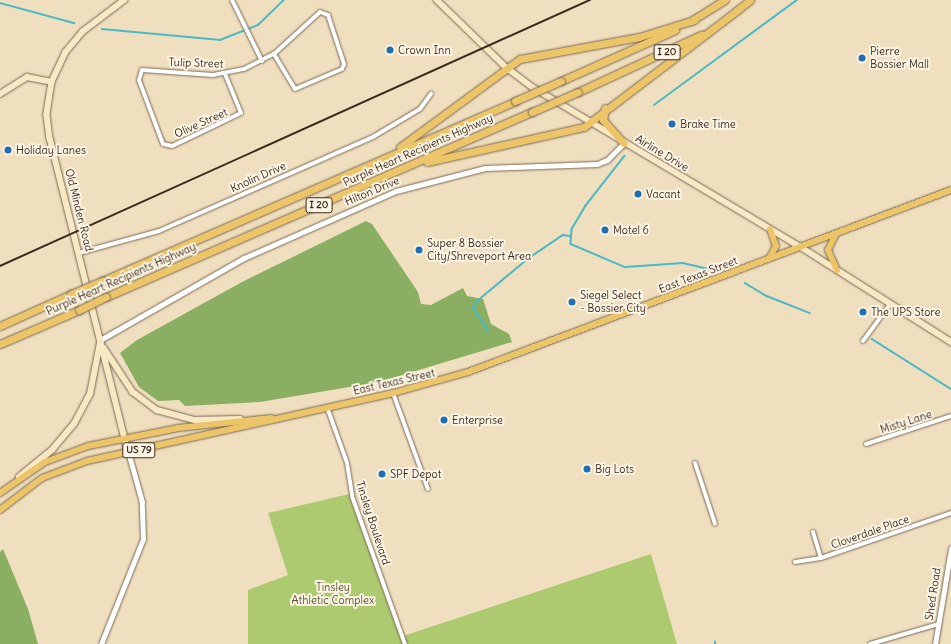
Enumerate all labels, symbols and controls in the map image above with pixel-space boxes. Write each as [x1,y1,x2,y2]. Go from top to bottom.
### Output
place label: Crown Inn [398,43,451,57]
road number: I 20 [653,44,681,60]
marker: Crown Inn [385,45,395,55]
place label: Pierre Bossier Mall [870,45,929,71]
marker: Pierre Bossier Mall [857,53,867,63]
street label: Tulip Street [168,55,224,71]
street label: Olive Street [172,105,230,141]
street label: Purple Heart Recipients Highway [341,111,495,189]
place label: Brake Time [680,117,736,131]
marker: Brake Time [667,119,677,129]
street label: Airline Drive [633,132,691,174]
place label: Holiday Lanes [16,143,86,157]
marker: Holiday Lanes [3,145,13,155]
street label: Knolin Drive [228,159,288,195]
street label: Old Minden Road [62,167,96,253]
street label: Hilton Drive [343,174,401,208]
place label: Vacant [646,187,680,201]
marker: Vacant [633,189,643,199]
road number: I 20 [305,197,333,213]
place label: Motel 6 [613,223,649,237]
marker: Motel 6 [600,225,610,235]
place label: Super 8 Bossier City/Shreveport Area [427,237,531,263]
street label: Purple Heart Recipients Highway [44,240,198,318]
marker: Super 8 Bossier City/Shreveport Area [414,245,424,255]
street label: East Texas Street [657,254,739,296]
place label: Siegel Select - Bossier City [580,289,646,315]
marker: Siegel Select - Bossier City [567,297,577,307]
place label: The UPS Store [871,305,940,319]
marker: The UPS Store [858,307,868,317]
street label: East Texas Street [352,366,436,398]
street label: Misty Lane [879,407,933,437]
place label: Enterprise [452,413,503,427]
marker: Enterprise [439,415,449,425]
road number: US 79 [122,442,156,458]
place label: Big Lots [595,462,634,476]
marker: Big Lots [582,464,592,474]
place label: SPF Depot [390,467,441,481]
marker: SPF Depot [377,469,387,479]
street label: Tinsley Boulevard [353,479,393,567]
street label: Cloverdale Place [829,512,911,552]
street label: Shed Road [922,567,944,621]
park label: Tinsley Athletic Complex [292,581,374,607]

